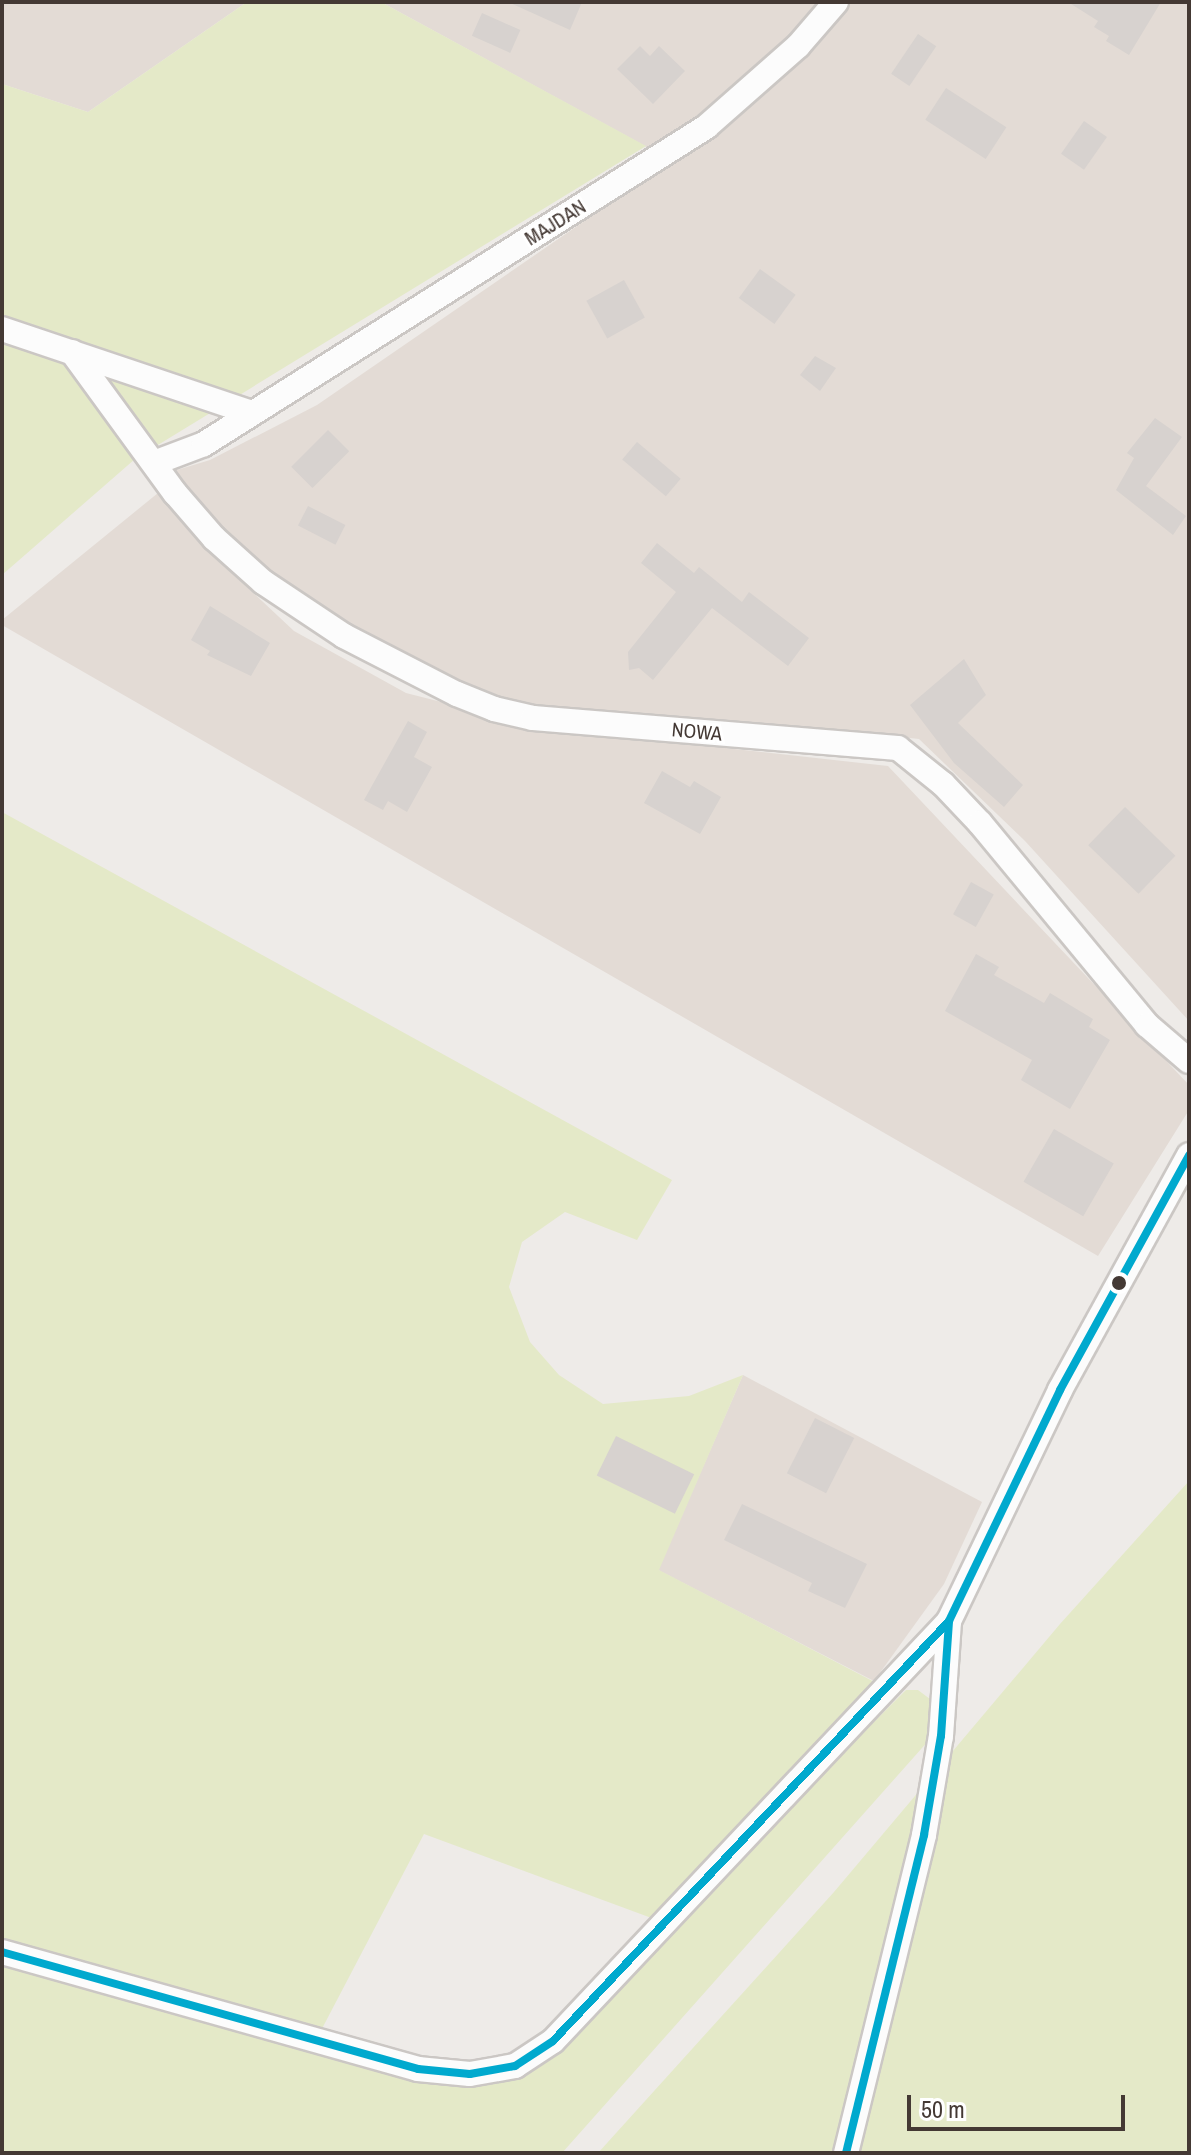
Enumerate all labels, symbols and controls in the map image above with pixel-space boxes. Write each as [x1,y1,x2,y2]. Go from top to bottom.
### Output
street label: MAJDAN [520,194,590,250]
street label: NOWA [671,717,723,745]
unlabelled marker [1111,1275,1127,1291]
scale bar [911,2079,1129,2129]
text: 50 m [921,2093,965,2125]

